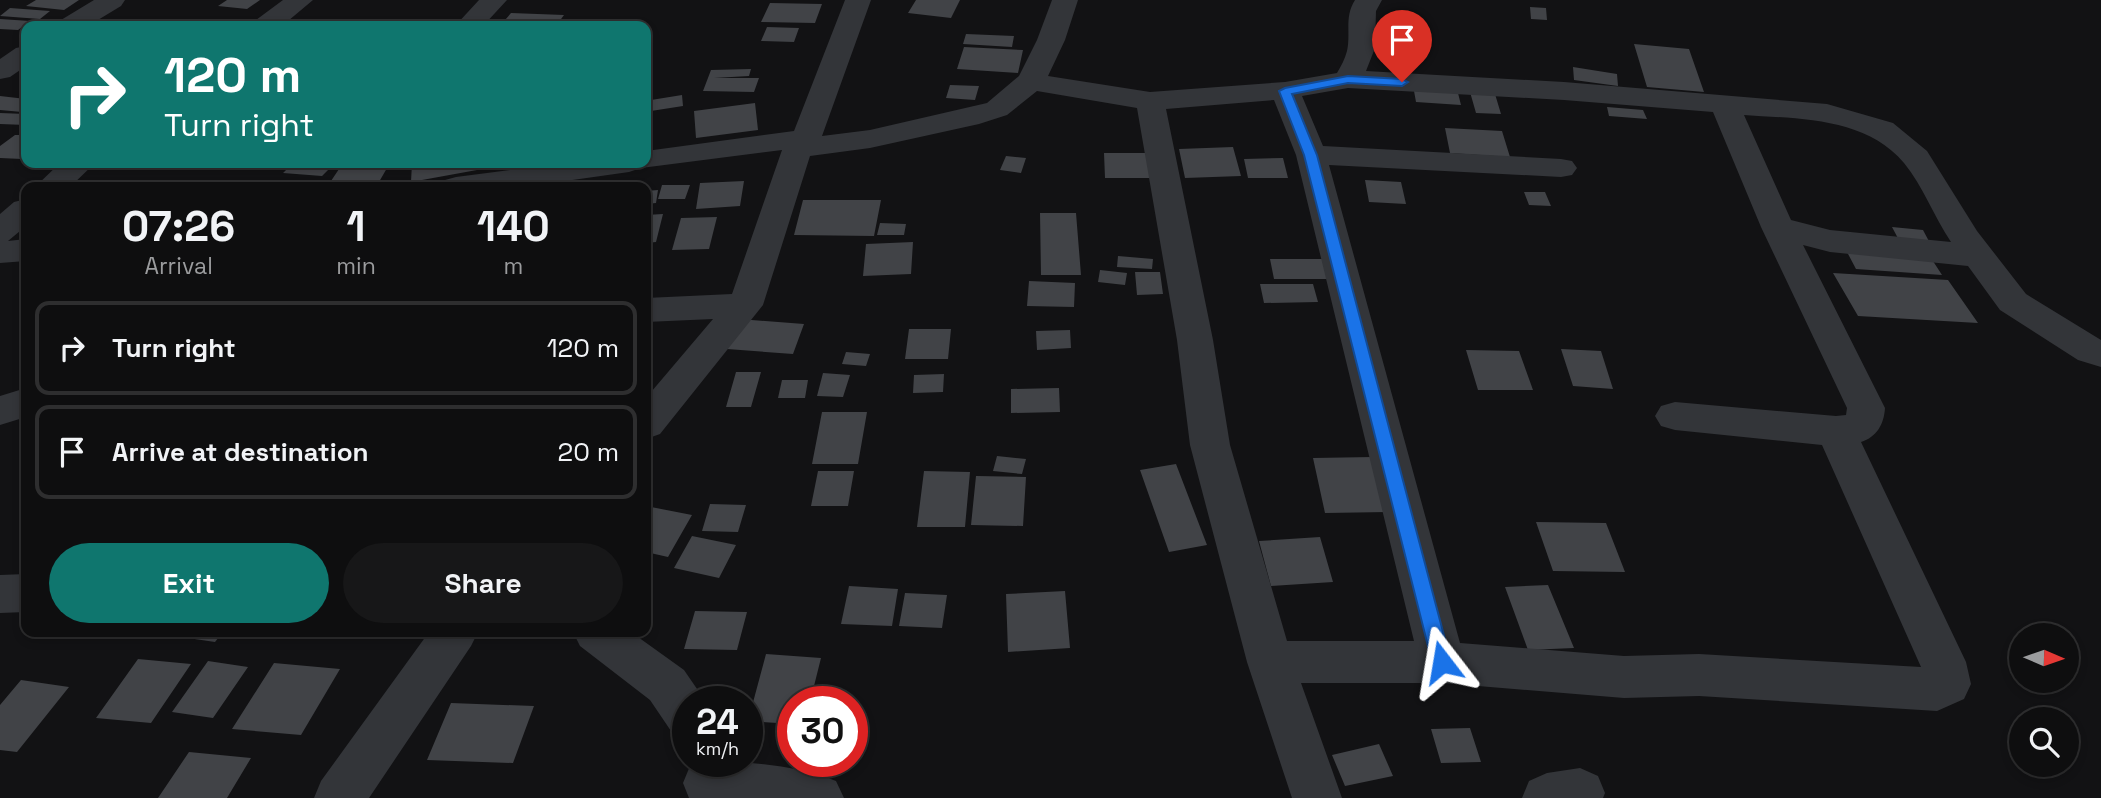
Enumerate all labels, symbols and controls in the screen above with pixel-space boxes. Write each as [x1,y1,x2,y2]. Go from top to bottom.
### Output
pin [1372,10,1432,82]
icon: arrive [1383,21,1421,59]
text: 120 m [164,44,301,106]
icon: right [49,49,140,140]
text: Turn right [164,105,314,145]
text: 07:26 [122,200,235,253]
text: 1 [347,200,366,253]
text: 140 [477,200,550,253]
text: Arrival [144,251,213,281]
text: min [336,251,376,281]
text: m [503,251,523,281]
icon: right [53,329,91,367]
text: Turn right [112,331,236,365]
text: 120 m [547,331,619,365]
icon: arrive [53,433,91,471]
text: Arrive at destination [112,435,369,469]
text: 20 m [558,435,619,469]
button: Exit [49,543,329,623]
button: Share [343,543,623,623]
north arrow [2009,623,2079,693]
map controls [2009,623,2079,777]
position arrow [1405,625,1479,699]
speed limit sign: 30 [777,686,868,777]
text: 24 [696,700,739,744]
button: search [2009,707,2079,777]
text: km/h [696,737,739,760]

